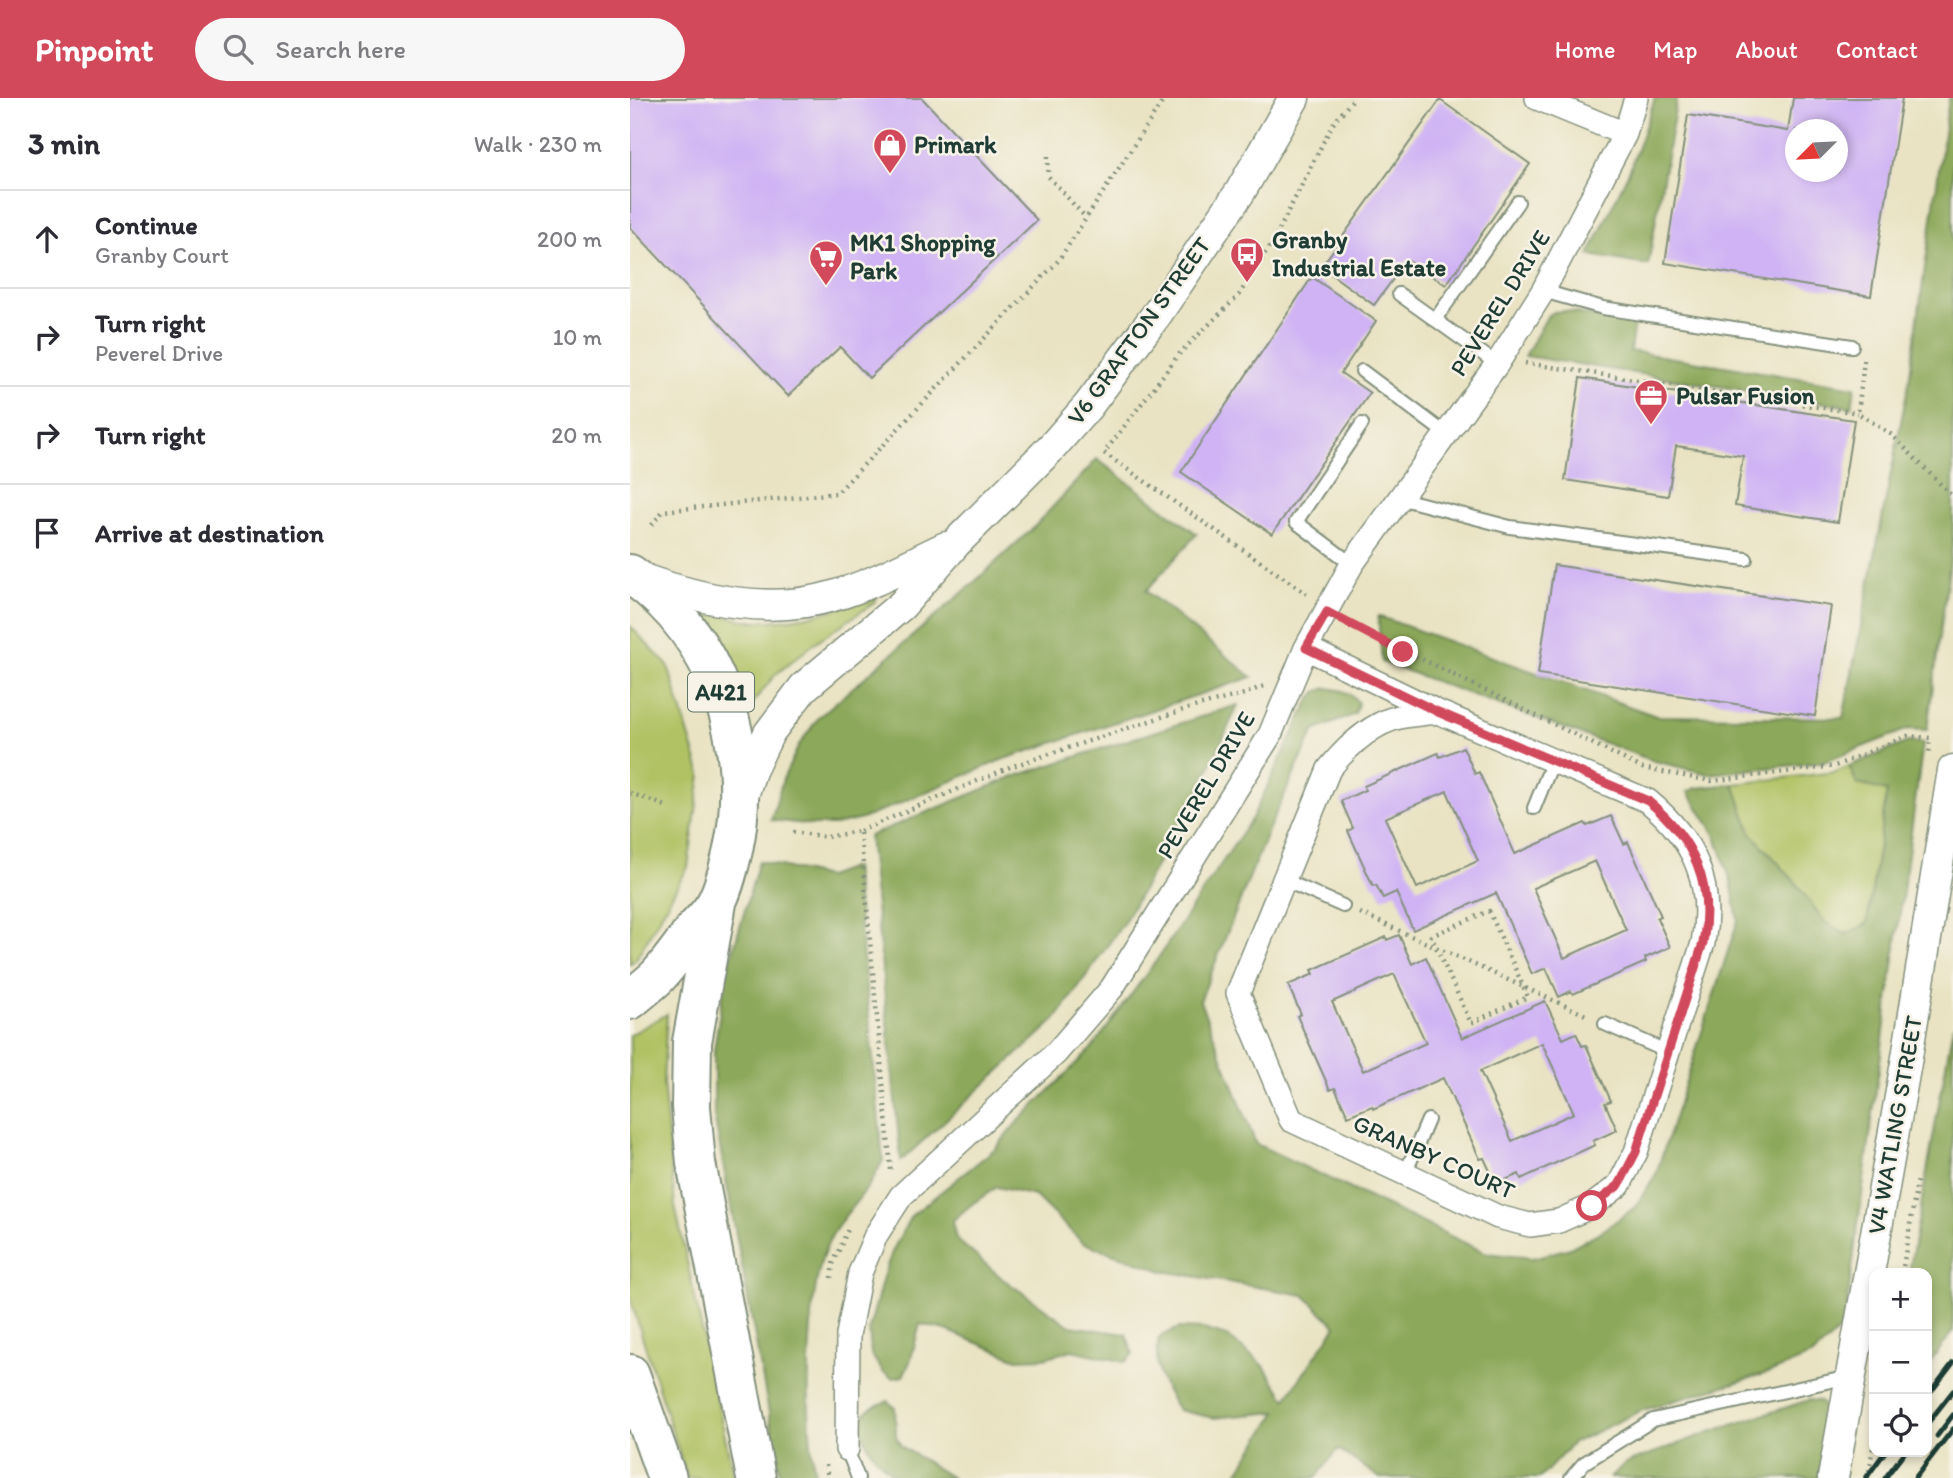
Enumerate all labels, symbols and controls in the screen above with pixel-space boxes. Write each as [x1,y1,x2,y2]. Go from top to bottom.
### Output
search box [195,18,685,81]
text: Pinpoint [35,30,153,69]
icon: search [219,30,257,68]
text: Search here [275,33,406,65]
text: Home [1555,35,1615,64]
text: Map [1653,35,1697,64]
text: About [1735,35,1798,64]
text: Contact [1836,35,1918,64]
north arrow [1785,119,1848,182]
text: 3 min [28,125,100,162]
shop icon: Primark [871,126,909,175]
text: Walk · 230 m [474,130,602,158]
place label: Primark [914,130,997,159]
text: Continue [95,209,198,241]
icon: ahead [28,220,66,258]
street label: PEVEREL DRIVE [1443,224,1556,381]
text: 200 m [537,225,602,253]
place label: Granby Industrial Estate [1272,225,1446,282]
place label: MK1 Shopping Park [850,228,996,285]
street label: V6 GRAFTON STREET [1061,231,1217,430]
bus stop icon: Granby Industrial Estate [1228,235,1266,284]
supermarket icon: MK1 Shopping Park [807,238,845,287]
text: Granby Court [95,241,229,269]
text: Turn right [95,307,206,339]
icon: right [28,318,66,356]
text: 10 m [553,323,602,351]
text: Peverel Drive [95,339,223,367]
office icon: Pulsar Fusion [1632,377,1670,426]
place label: Pulsar Fusion [1676,381,1815,410]
icon: right [28,416,66,454]
text: Turn right [95,419,206,451]
text: 20 m [551,421,602,449]
icon: arrive [28,514,66,552]
text: Arrive at destination [95,517,324,549]
route end [1387,636,1418,667]
road number: A421 [688,672,754,712]
street label: PEVEREL DRIVE [1150,706,1261,864]
street label: V4 WATLING STREET [1861,1013,1928,1237]
street label: GRANBY COURT [1349,1108,1520,1205]
route start [1576,1190,1607,1221]
map controls [1869,1268,1932,1457]
button: + [1869,1268,1932,1331]
button: − [1869,1331,1932,1394]
button: locate [1869,1394,1932,1457]

